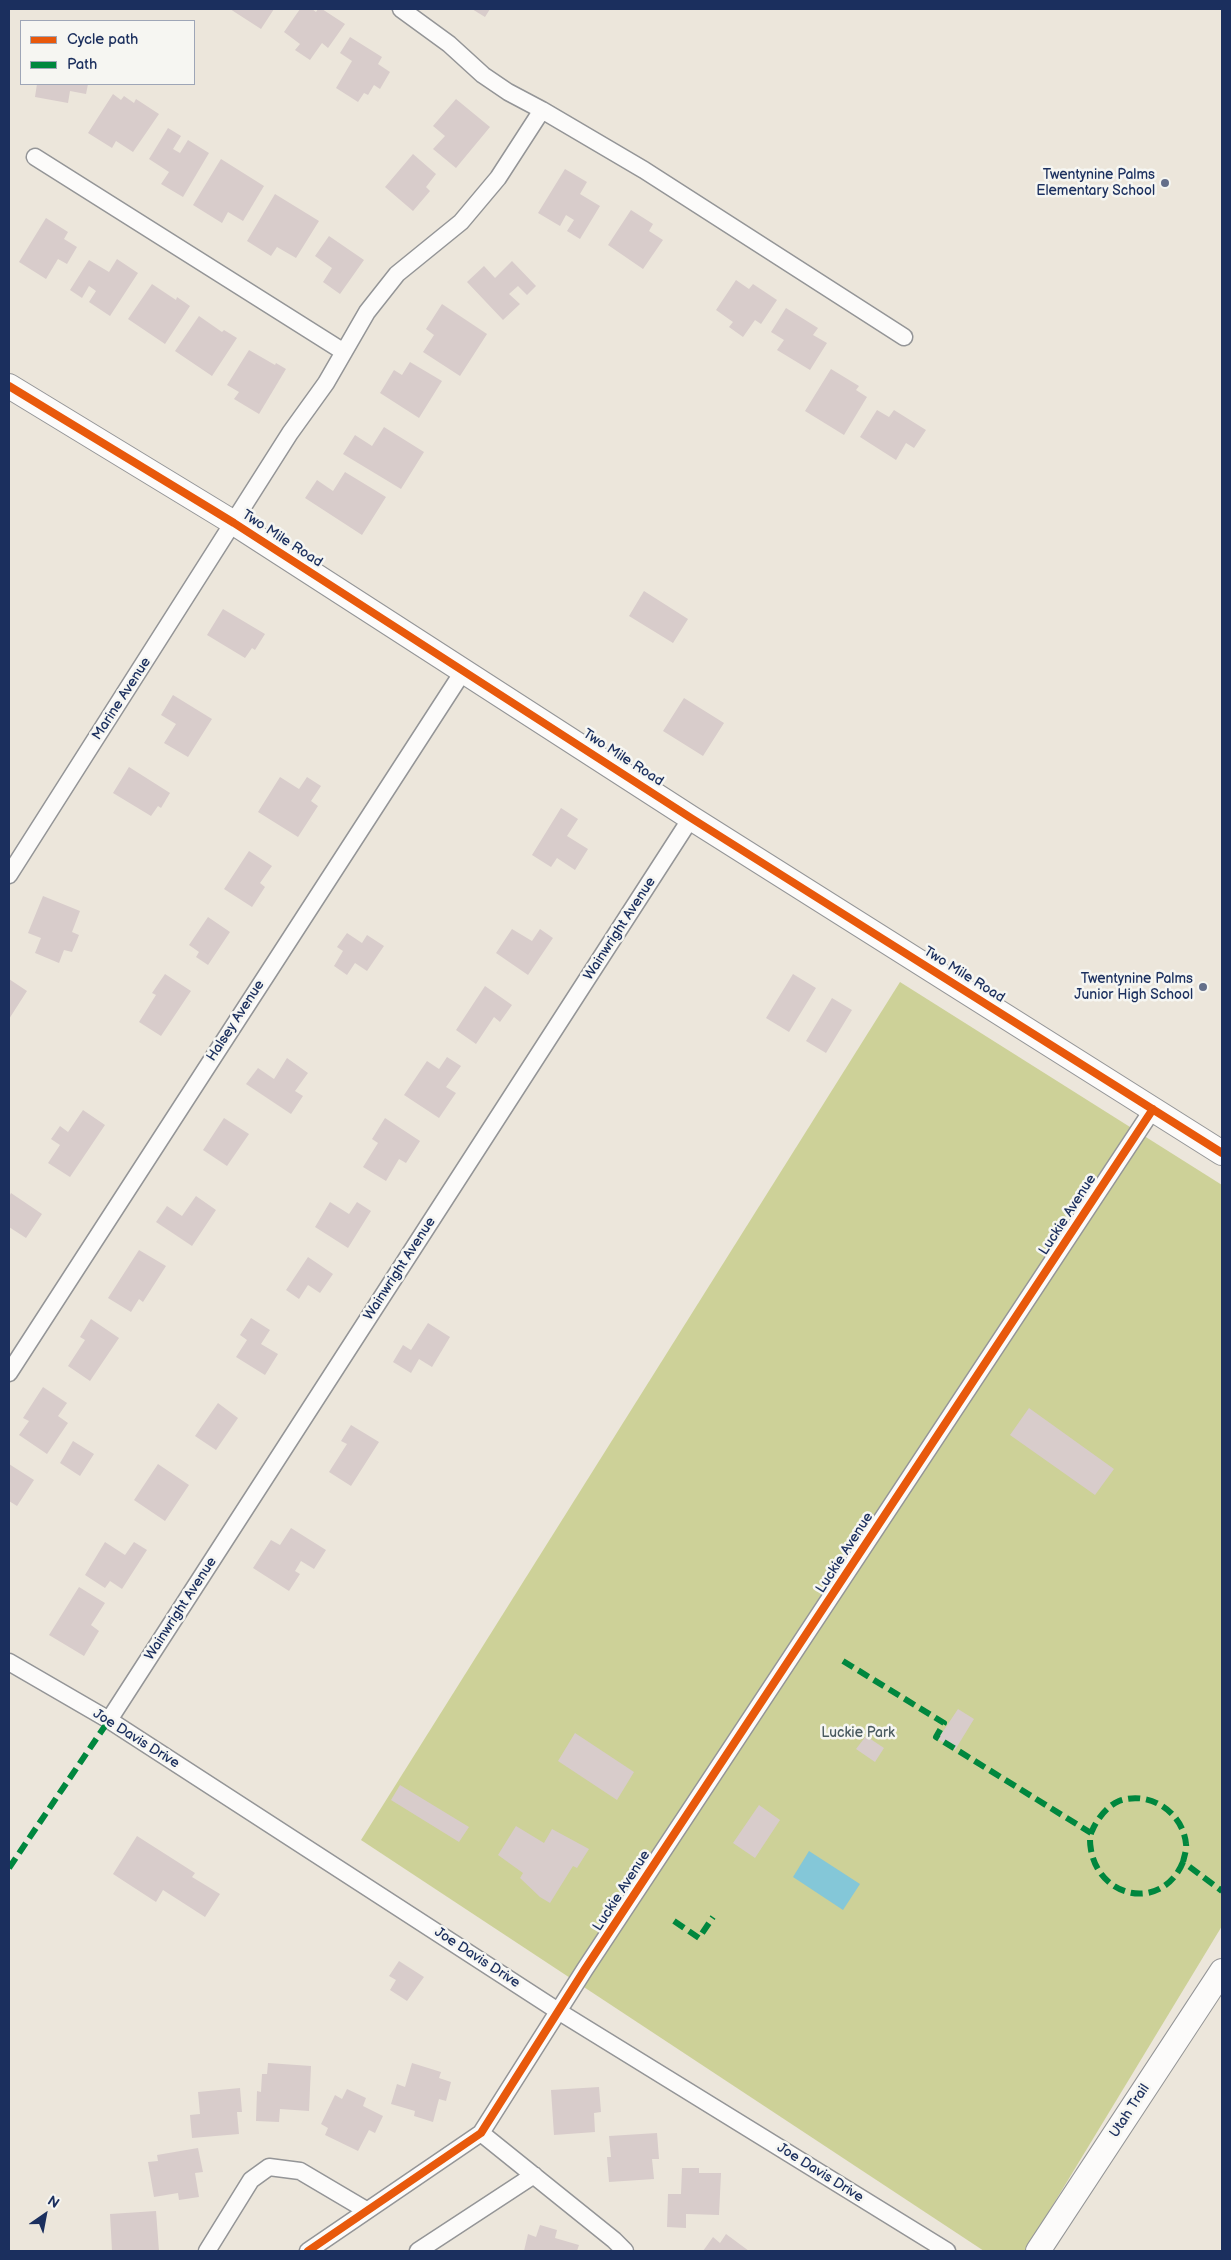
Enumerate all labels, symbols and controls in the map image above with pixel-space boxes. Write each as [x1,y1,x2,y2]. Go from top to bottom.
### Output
legend [20,20,195,85]
text: Cycle path [67,30,138,49]
text: Path [67,55,97,74]
place label: Twentynine Palms Elementary School [1036,167,1155,200]
marker: Twentynine Palms Elementary School [1159,177,1171,189]
street label: Two Mile Road [239,507,325,571]
street label: Marine Avenue [89,654,155,744]
street label: Two Mile Road [580,726,666,790]
street label: Wainwright Avenue [580,874,660,984]
street label: Two Mile Road [920,943,1008,1007]
place label: Twentynine Palms Junior High School [1074,971,1193,1004]
street label: Halsey Avenue [204,977,268,1065]
marker: Twentynine Palms Junior High School [1197,981,1209,993]
street label: Luckie Avenue [1036,1172,1100,1258]
street label: Wainwright Avenue [360,1214,440,1324]
street label: Luckie Avenue [813,1510,877,1596]
street label: Wainwright Avenue [141,1554,221,1664]
street label: Joe Davis Drive [90,1706,182,1772]
park label: Luckie Park [821,1725,895,1741]
street label: Luckie Avenue [590,1848,654,1934]
street label: Joe Davis Drive [431,1924,523,1992]
street label: Utah Trail [1107,2081,1153,2141]
street label: Joe Davis Drive [774,2140,866,2206]
north arrow [20,2190,70,2240]
text: N [44,2192,62,2212]

